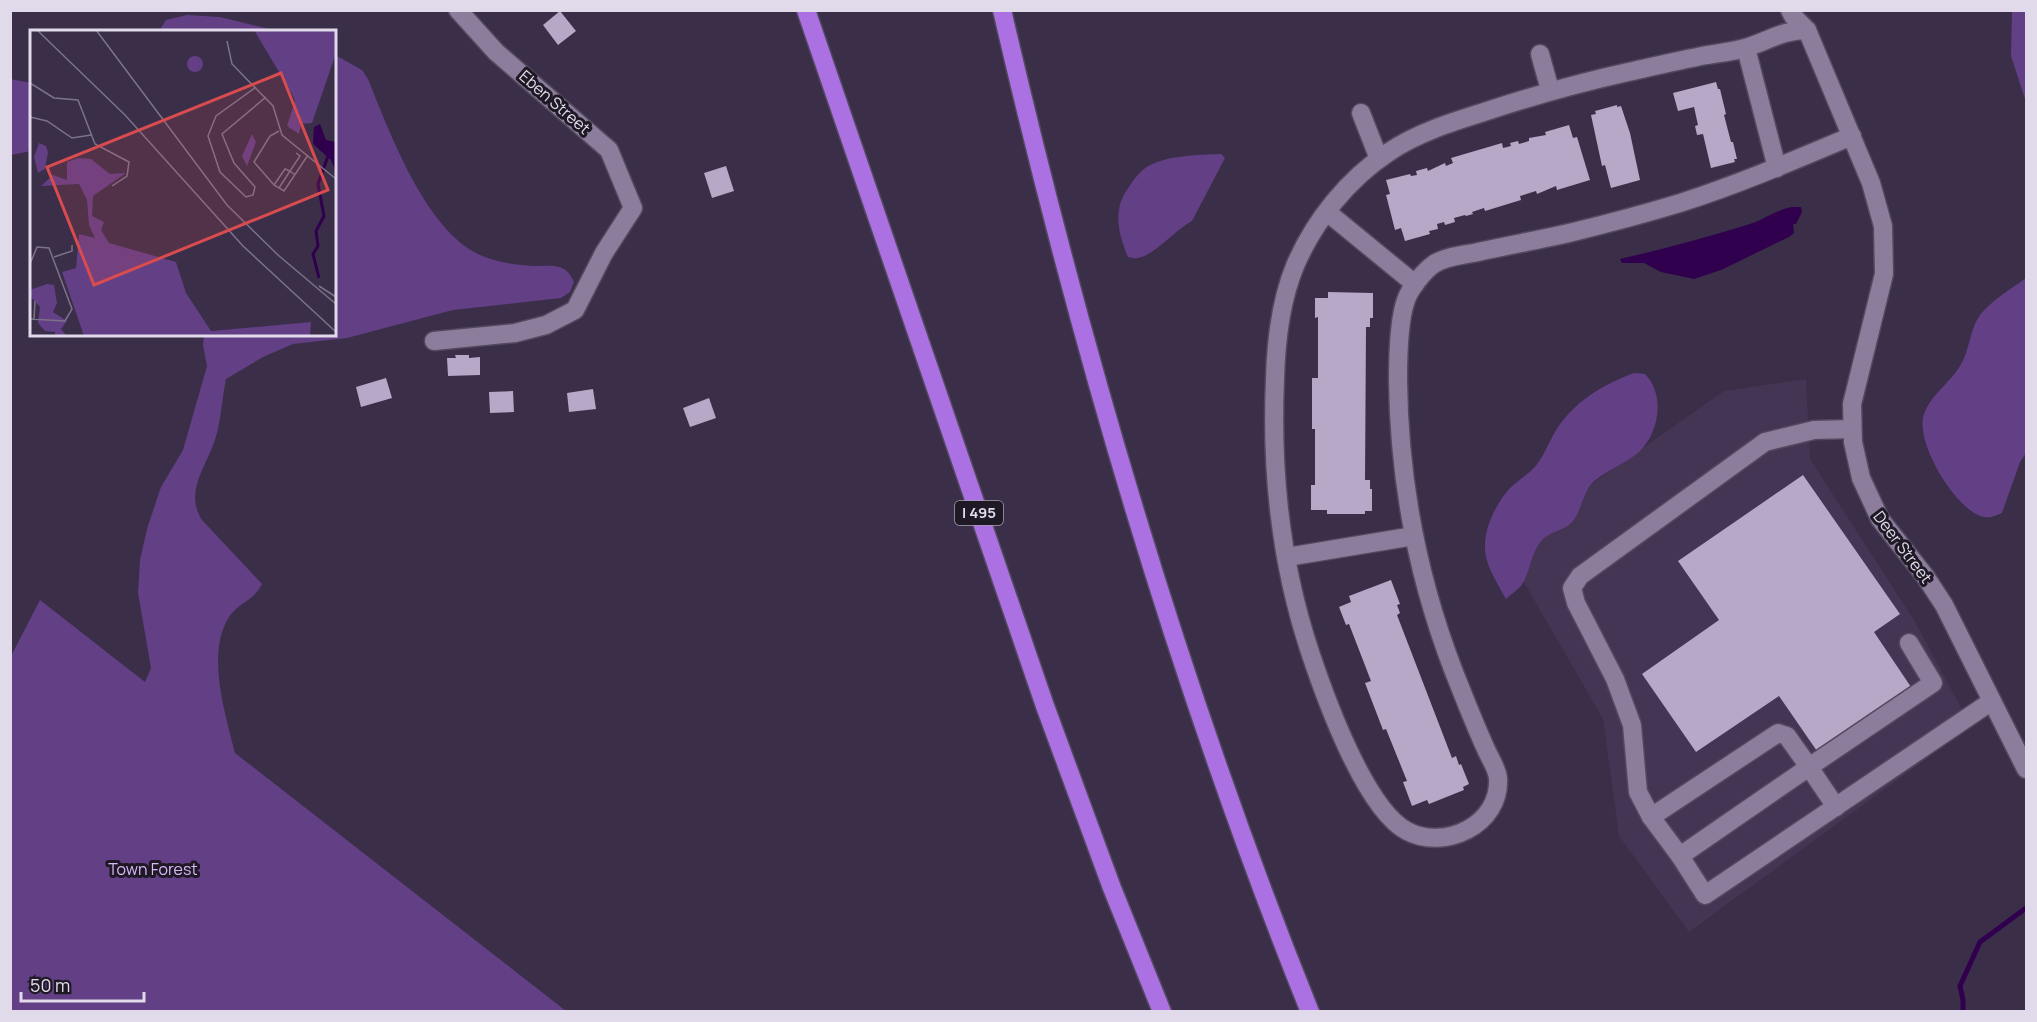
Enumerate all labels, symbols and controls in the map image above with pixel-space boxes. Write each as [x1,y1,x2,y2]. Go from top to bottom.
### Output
inset map [30,30,336,336]
street label: Eben Street [515,65,595,139]
road number: I 495 [955,501,1003,525]
street label: Deer Street [1869,506,1937,588]
park label: Town Forest [108,858,198,880]
scale bar [21,965,144,1003]
text: 50 m [30,973,70,997]

